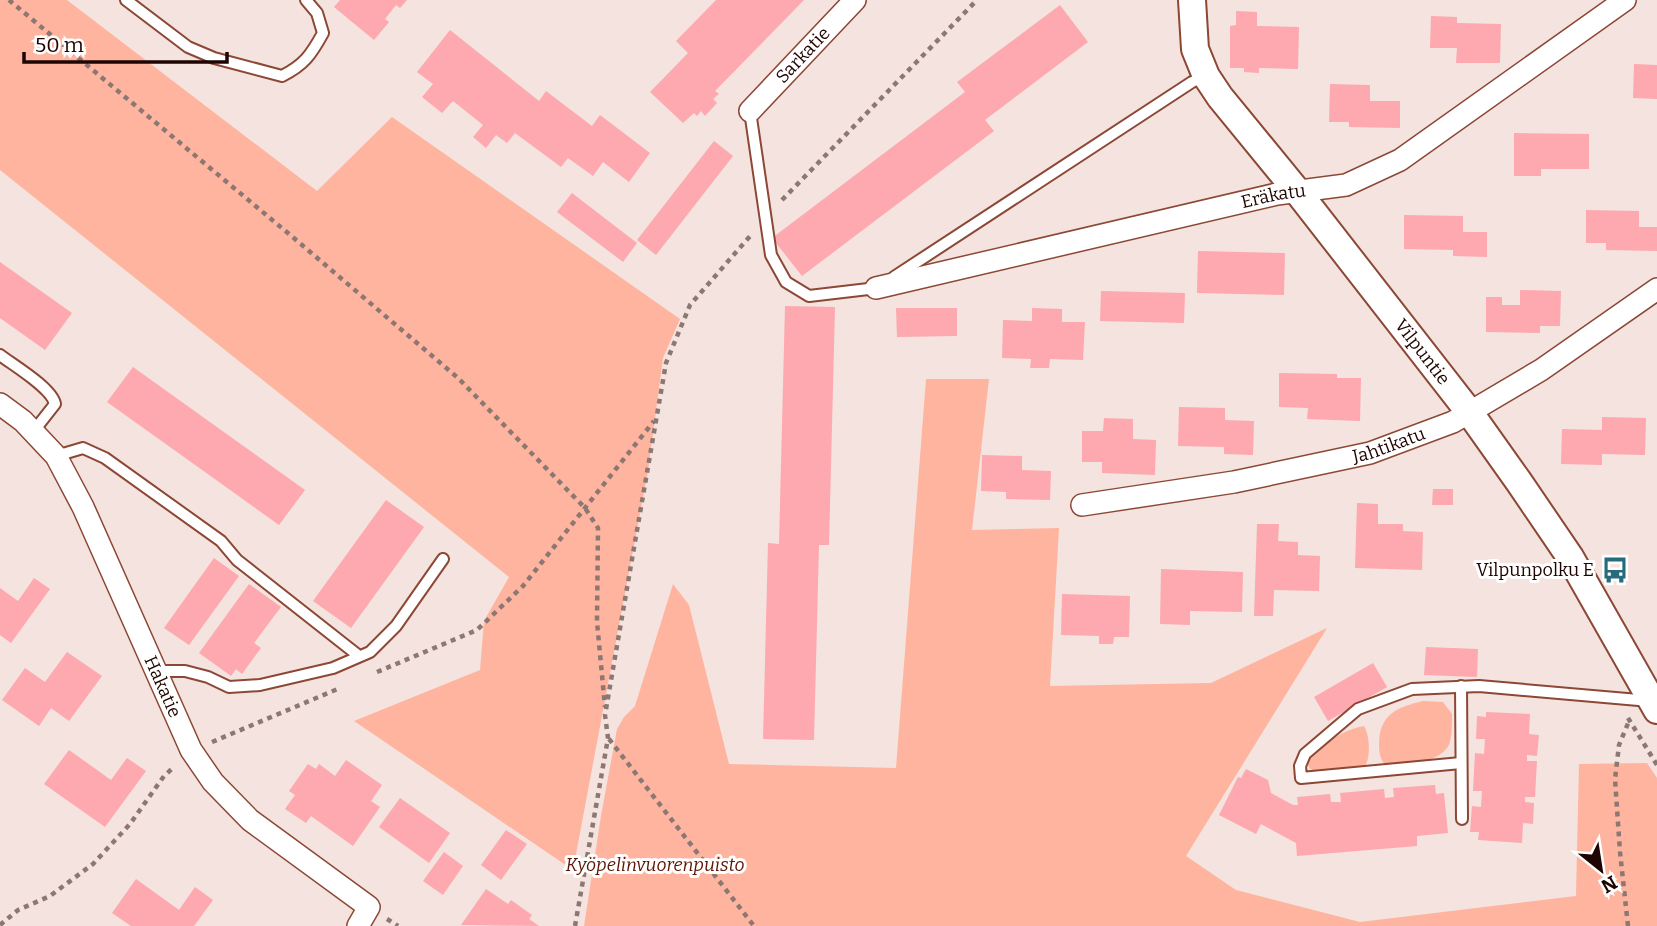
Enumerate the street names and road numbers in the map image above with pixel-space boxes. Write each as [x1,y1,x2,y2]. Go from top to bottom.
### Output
street label: Sarkatie [771,22,835,88]
street label: Eräkatu [1239,179,1307,213]
street label: Vilpuntie [1390,315,1455,389]
street label: Jahtikatu [1349,422,1428,468]
street label: Hakatie [140,652,186,721]

